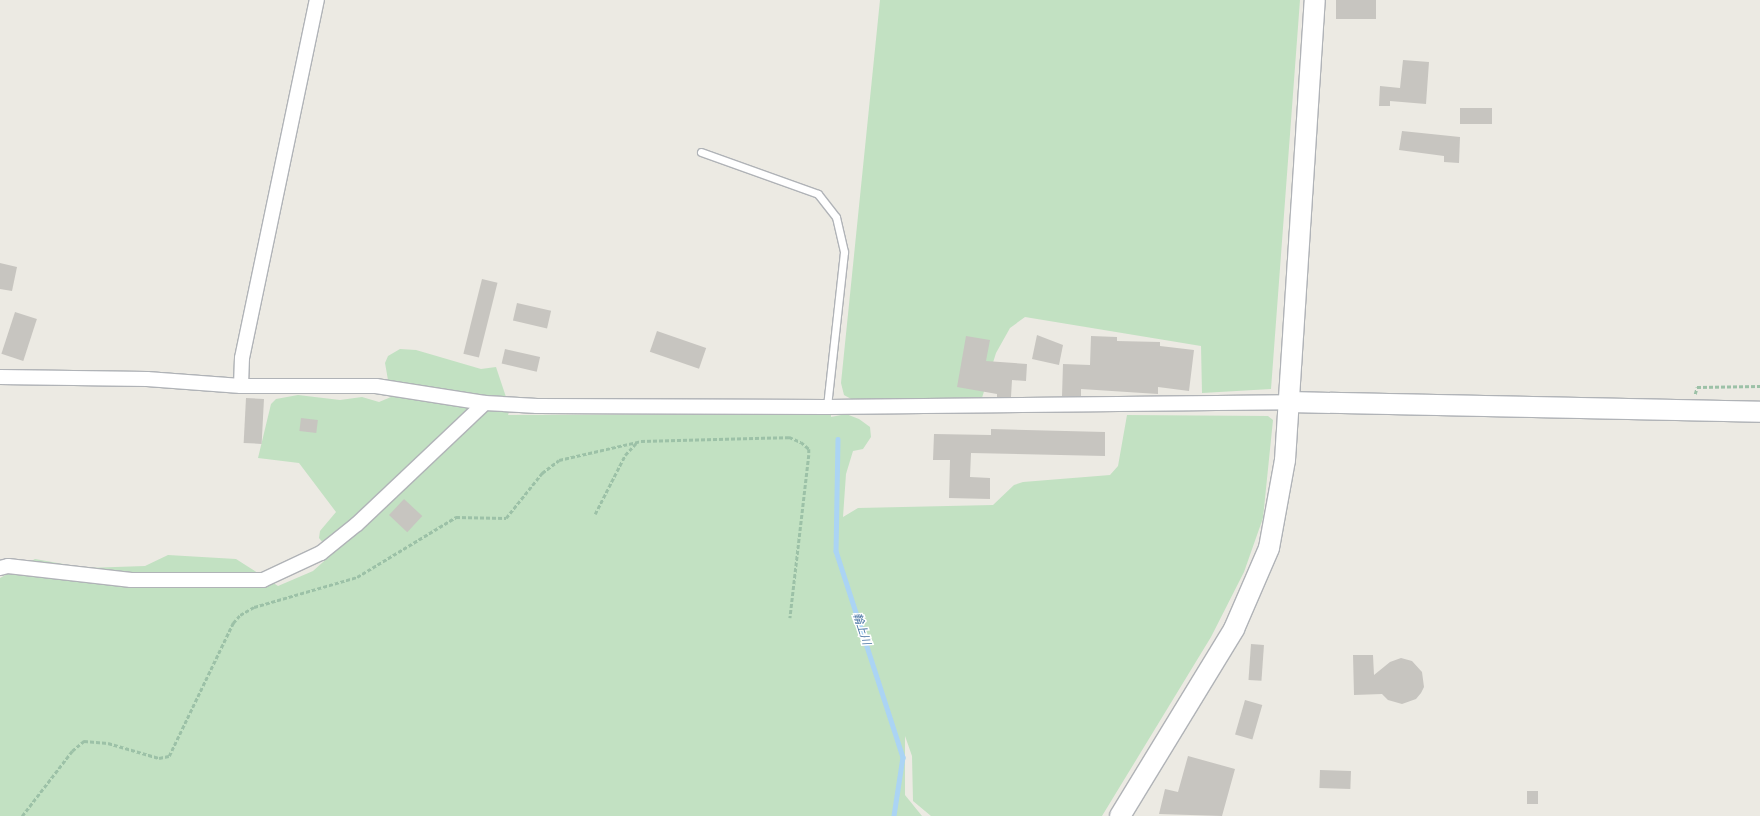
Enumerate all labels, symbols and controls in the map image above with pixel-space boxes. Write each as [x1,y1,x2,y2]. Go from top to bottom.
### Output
water label: 輪上川 [850,611,872,647]

